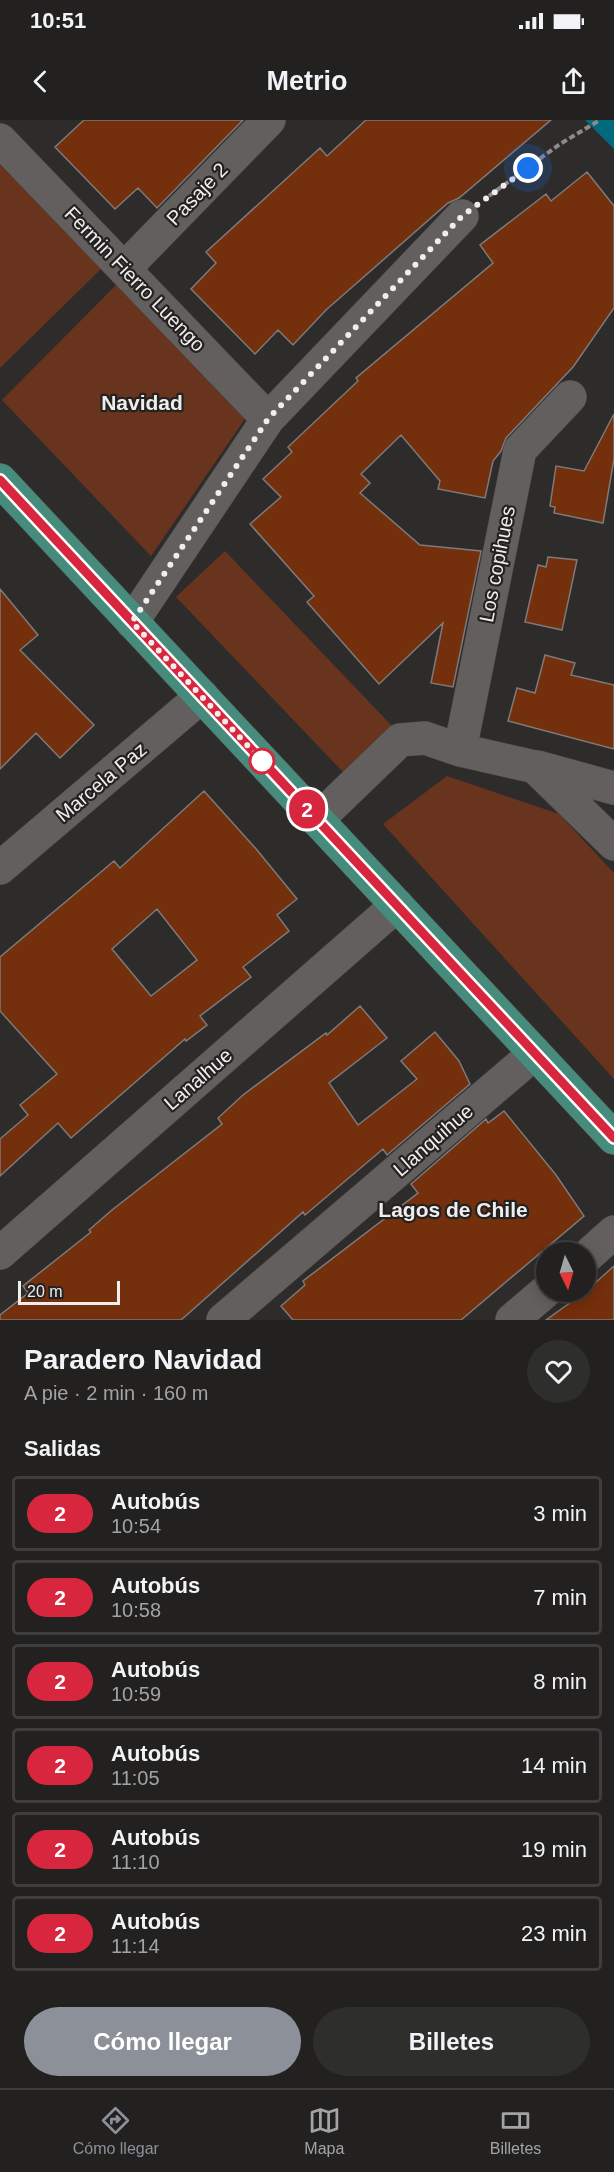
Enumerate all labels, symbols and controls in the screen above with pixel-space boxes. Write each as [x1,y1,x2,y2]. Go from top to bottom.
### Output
text: 10:51 [30,8,86,33]
icon: back [24,65,57,98]
icon: share [557,65,590,98]
text: Metrio [267,66,348,96]
your location [513,153,543,183]
street label: Pasaje 2 [162,158,232,230]
street label: Fermin Fierro Luengo [60,202,210,356]
district label: Navidad [101,391,183,414]
street label: Los copihues [475,504,519,624]
street label: Marcela Paz [51,738,151,826]
unlabelled marker [249,748,275,774]
line badge: 2 [288,790,326,828]
text: 2 [301,798,313,821]
street label: Lanalhue [160,1044,236,1114]
street label: Llanquihue [389,1100,477,1180]
district label: Lagos de Chile [378,1198,528,1221]
north arrow [536,1242,596,1302]
map controls [536,1242,596,1302]
scale bar [18,1278,120,1306]
text: 20 m [27,1283,63,1300]
button: heart [527,1340,590,1403]
text: Paradero Navidad [24,1344,262,1375]
text: A pie · 2 min · 160 m [24,1382,209,1404]
text: Salidas [24,1436,101,1461]
text: Autobús [111,1489,200,1514]
text: 3 min [533,1501,587,1526]
text: 2 [54,1502,66,1525]
text: 10:54 [111,1515,161,1537]
text: Autobús [111,1573,200,1598]
text: 7 min [533,1585,587,1610]
text: 2 [54,1586,66,1609]
text: 10:58 [111,1599,161,1621]
text: Autobús [111,1657,200,1682]
text: 8 min [533,1669,587,1694]
text: 2 [54,1670,66,1693]
text: 10:59 [111,1683,161,1705]
text: Autobús [111,1741,200,1766]
text: 14 min [521,1753,587,1778]
text: 2 [54,1754,66,1777]
text: 11:05 [111,1767,160,1789]
text: Autobús [111,1825,200,1850]
text: 19 min [521,1837,587,1862]
text: 2 [54,1838,66,1861]
text: 11:10 [111,1851,160,1873]
text: Autobús [111,1909,200,1934]
text: 23 min [521,1921,587,1946]
text: 2 [54,1922,66,1945]
text: 11:14 [111,1935,160,1957]
button: Cómo llegar [24,2007,301,2076]
button: Billetes [313,2007,590,2076]
tab: Cómo llegar [73,2104,159,2158]
tab: Mapa [304,2104,344,2158]
tab: Billetes [490,2104,541,2158]

